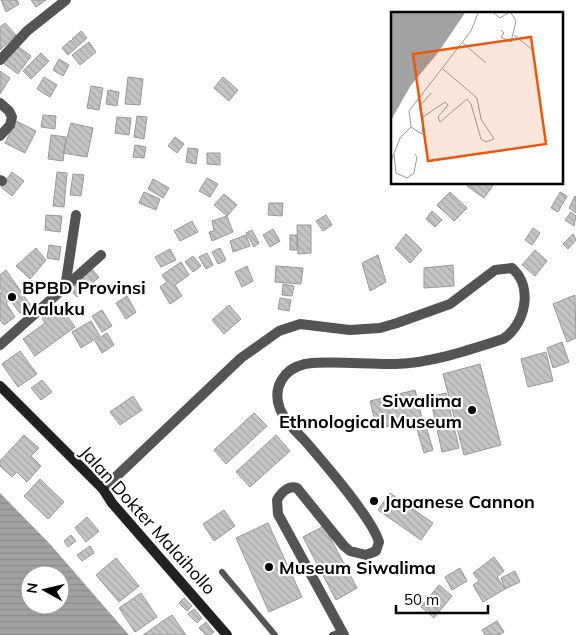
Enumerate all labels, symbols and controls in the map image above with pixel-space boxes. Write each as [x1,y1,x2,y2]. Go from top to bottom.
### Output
inset map [391,12,564,185]
place label: BPBD Provinsi Maluku [22,276,146,320]
marker: BPBD Provinsi Maluku [6,291,18,303]
place label: Siwalima Ethnological Museum [279,389,462,433]
marker: Siwalima Ethnological Museum [466,404,478,416]
street label: Jalan Dokter Malaihollo [75,441,221,599]
place label: Japanese Cannon [384,490,535,513]
marker: Japanese Cannon [368,495,380,507]
place label: Museum Siwalima [279,556,436,579]
marker: Museum Siwalima [263,561,275,573]
north arrow [20,565,70,615]
text: N [22,582,42,595]
scale bar [396,582,488,614]
text: 50 m [404,590,439,609]

